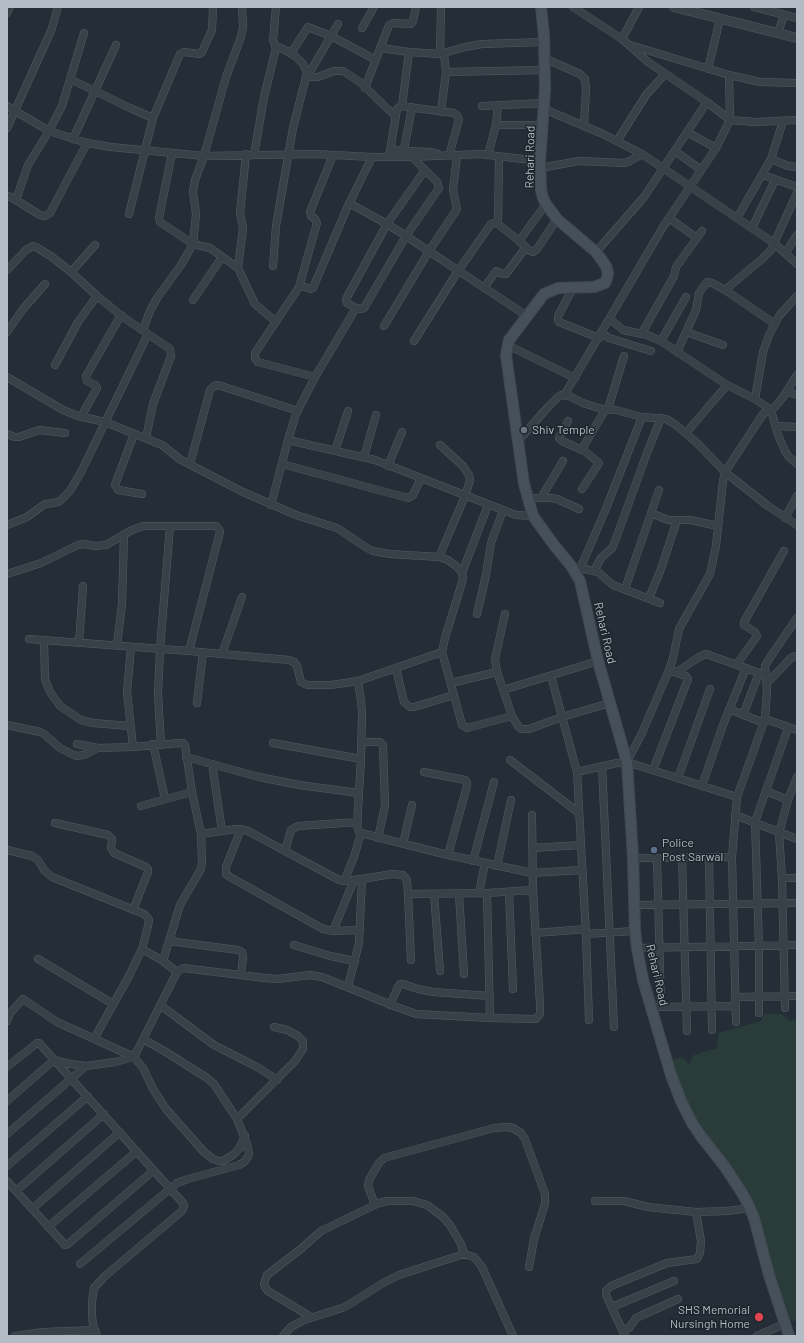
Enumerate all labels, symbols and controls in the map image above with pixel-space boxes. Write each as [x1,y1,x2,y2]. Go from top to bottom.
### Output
street label: Rehari Road [522,126,538,188]
place label: Shiv Temple [532,423,595,437]
marker: Shiv Temple [519,425,529,435]
street label: Rehari Road [591,601,619,665]
place label: Police Post Sarwal [662,836,723,864]
marker: Police Post Sarwal [649,845,659,855]
street label: Rehari Road [643,943,671,1007]
place label: SHS Memorial Nursingh Home [670,1303,750,1331]
marker: SHS Memorial Nursingh Home [753,1311,765,1323]

